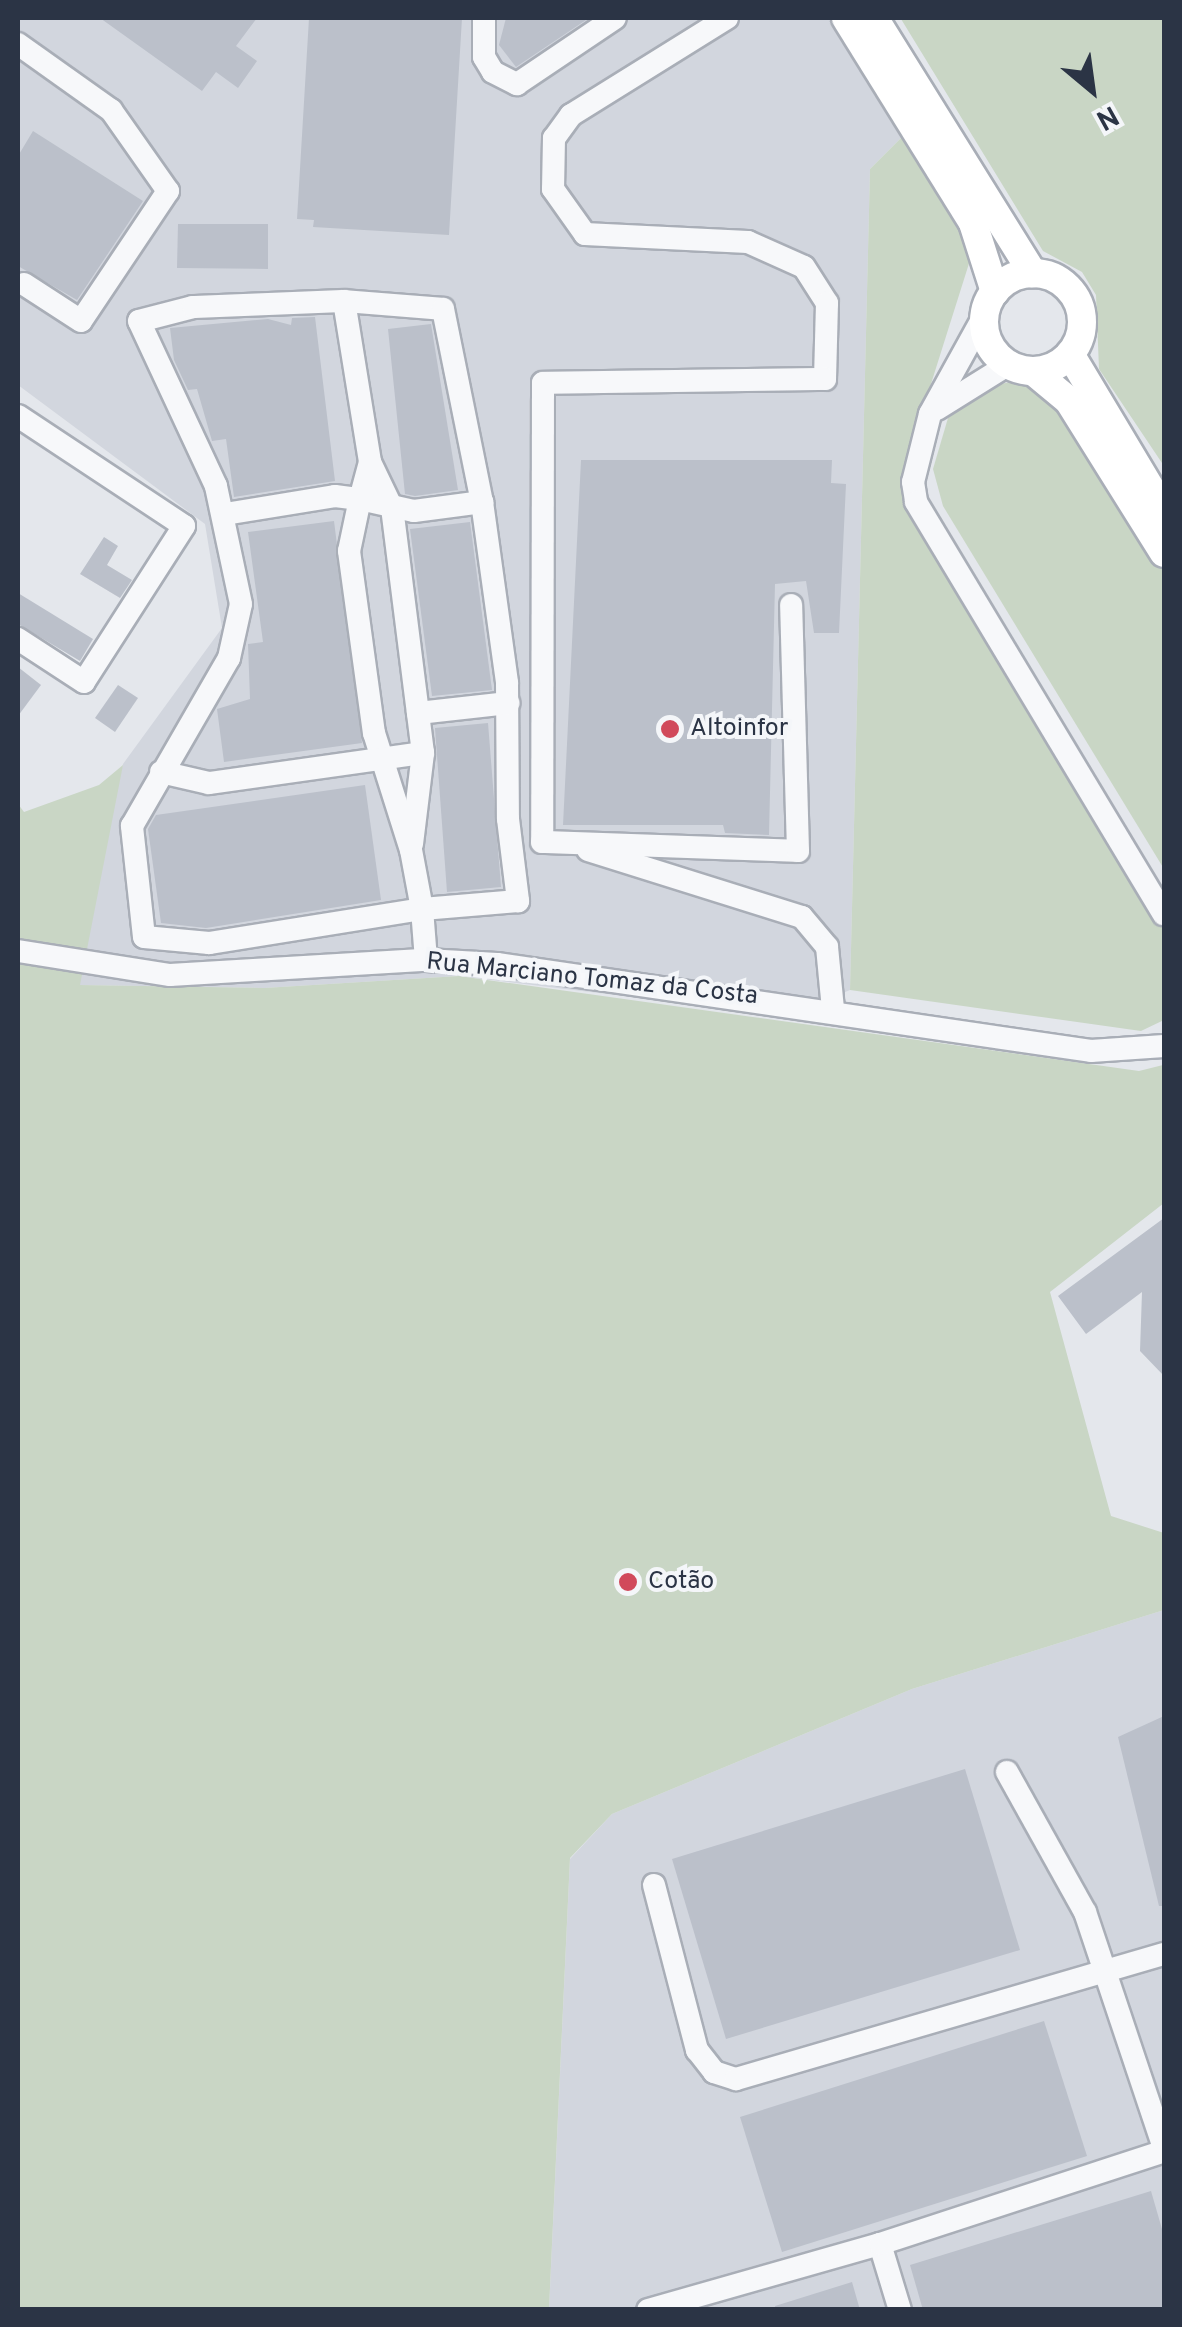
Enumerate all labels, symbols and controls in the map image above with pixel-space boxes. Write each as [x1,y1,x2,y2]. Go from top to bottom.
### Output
north arrow [1042,40,1142,140]
text: N [1089,96,1124,137]
place label: Altoinfor [690,714,788,744]
marker: Altoinfor [659,718,681,740]
street label: Rua Marciano Tomaz da Costa [424,948,760,1012]
place label: Cotão [648,1567,714,1597]
marker: Cotão [617,1571,639,1593]

